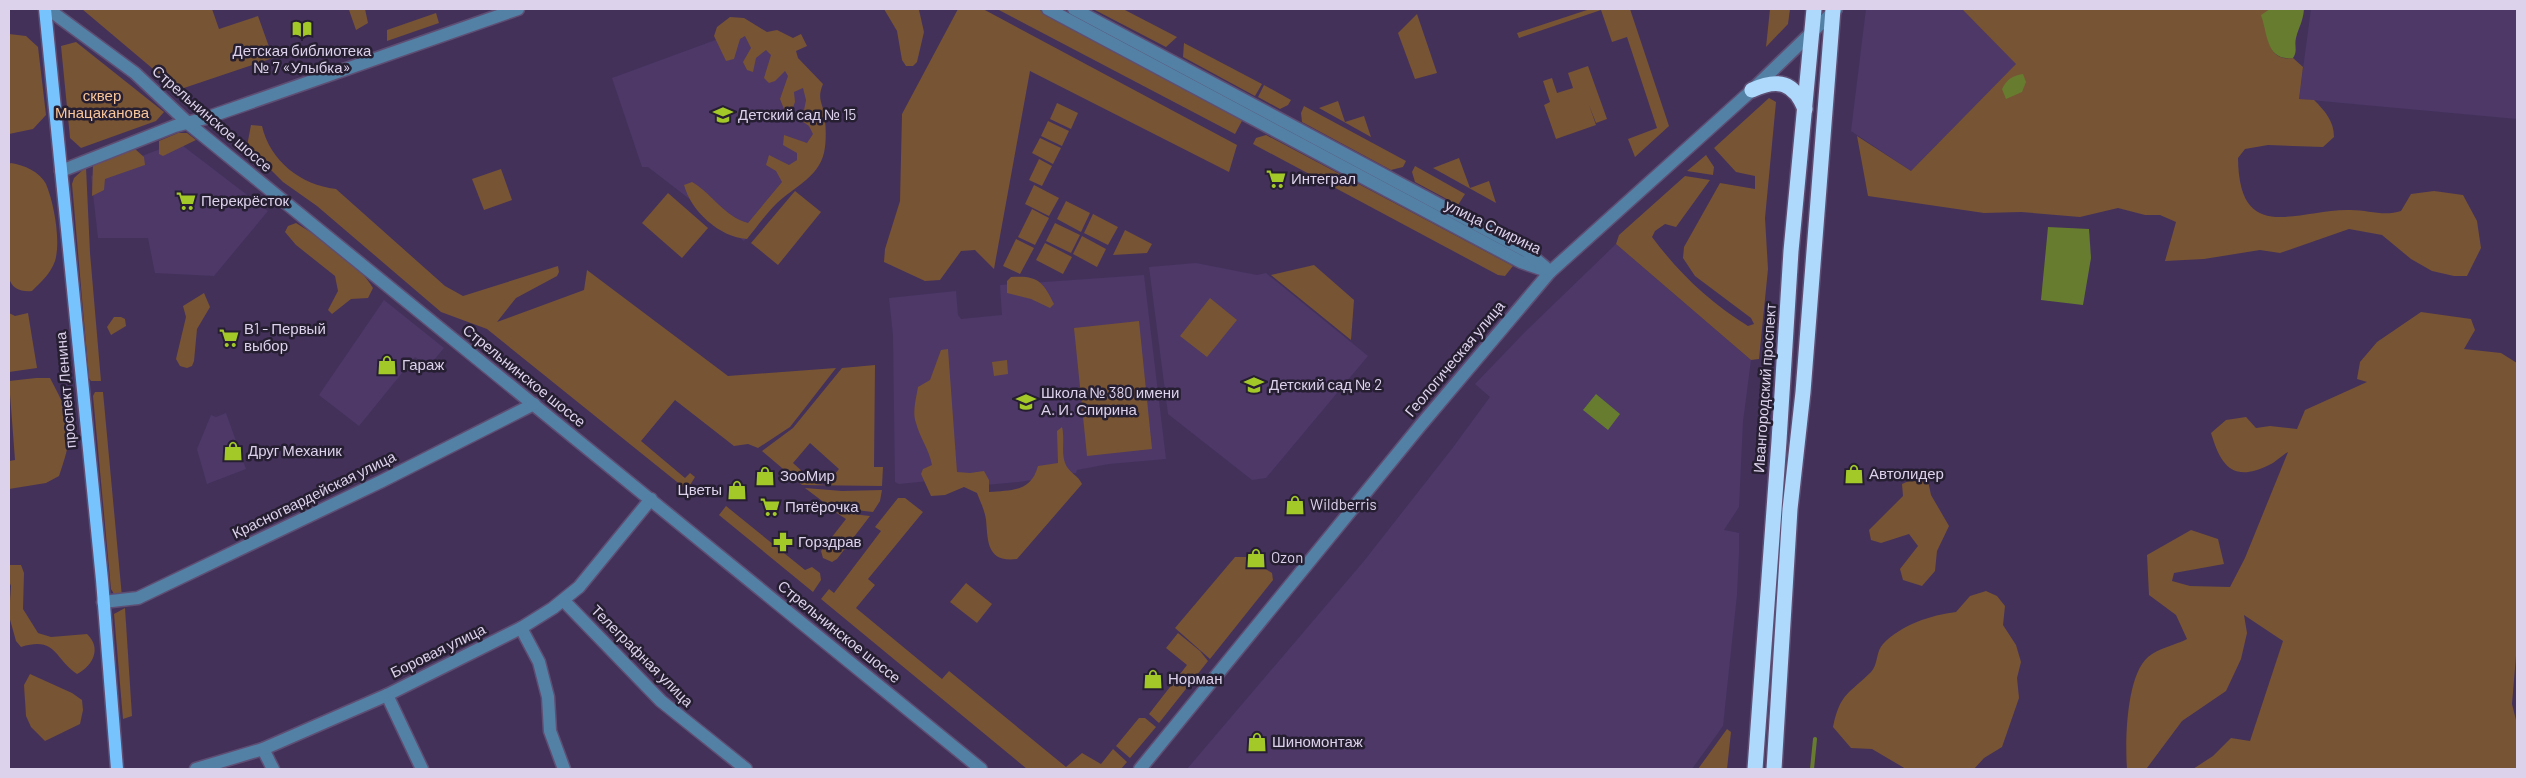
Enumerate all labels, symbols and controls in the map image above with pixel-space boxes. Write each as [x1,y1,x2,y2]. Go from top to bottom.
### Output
library icon: Детская библиотека № 7 «Улыбка» [291,18,313,40]
place label: Детская библиотека № 7 «Улыбка» [233,41,372,76]
street label: Стрельнинское шоссе [149,61,276,175]
park label: сквер Мнацаканова [55,86,150,121]
school or university icon: Детский сад № 15 [712,104,734,126]
place label: Детский сад № 15 [738,105,856,123]
supermarket icon: Интеграл [1265,168,1287,190]
place label: Интеграл [1291,169,1356,187]
supermarket icon: Перекрёсток [175,190,197,212]
place label: Перекрёсток [201,191,290,209]
street label: улица Спирина [1442,195,1545,257]
street label: Геологическая улица [1400,296,1508,420]
street label: Ивангородский проспект [1749,302,1779,473]
place label: В1 - Первый выбор [244,319,326,354]
street label: Стрельнинское шоссе [459,320,590,430]
supermarket icon: В1 - Первый выбор [218,327,240,349]
street label: проспект Ленина [51,330,79,449]
shop icon: Гараж [376,354,398,376]
place label: Гараж [402,355,444,373]
school or university icon: Детский сад № 2 [1243,374,1265,396]
place label: Детский сад № 2 [1269,375,1382,393]
place label: Школа № 380 имени А. И. Спирина [1041,383,1179,418]
school or university icon: Школа № 380 имени А. И. Спирина [1015,391,1037,413]
shop icon: Друг Механик [222,440,244,462]
place label: Друг Механик [248,441,342,459]
street label: Красногвардейская улица [229,446,399,542]
shop icon: Автолидер [1843,463,1865,485]
place label: Автолидер [1869,464,1944,482]
shop icon: ЗооМир [754,465,776,487]
place label: ЗооМир [780,466,835,484]
shop icon: Цветы [726,479,748,501]
place label: Цветы [678,480,722,498]
shop icon: Wildberris [1284,494,1306,516]
place label: Wildberris [1310,495,1377,513]
supermarket icon: Пятёрочка [759,496,781,518]
place label: Пятёрочка [785,497,859,515]
pharmacy icon: Горздрав [772,531,794,553]
place label: Горздрав [798,532,862,550]
shop icon: Ozon [1245,547,1267,569]
place label: Ozon [1271,548,1303,566]
street label: Стрельнинское шоссе [774,576,905,686]
street label: Телеграфная улица [588,601,698,710]
street label: Боровая улица [387,619,489,681]
shop icon: Норман [1142,668,1164,690]
place label: Норман [1168,669,1222,687]
shop icon: Шиномонтаж [1246,731,1268,753]
place label: Шиномонтаж [1272,732,1363,750]

